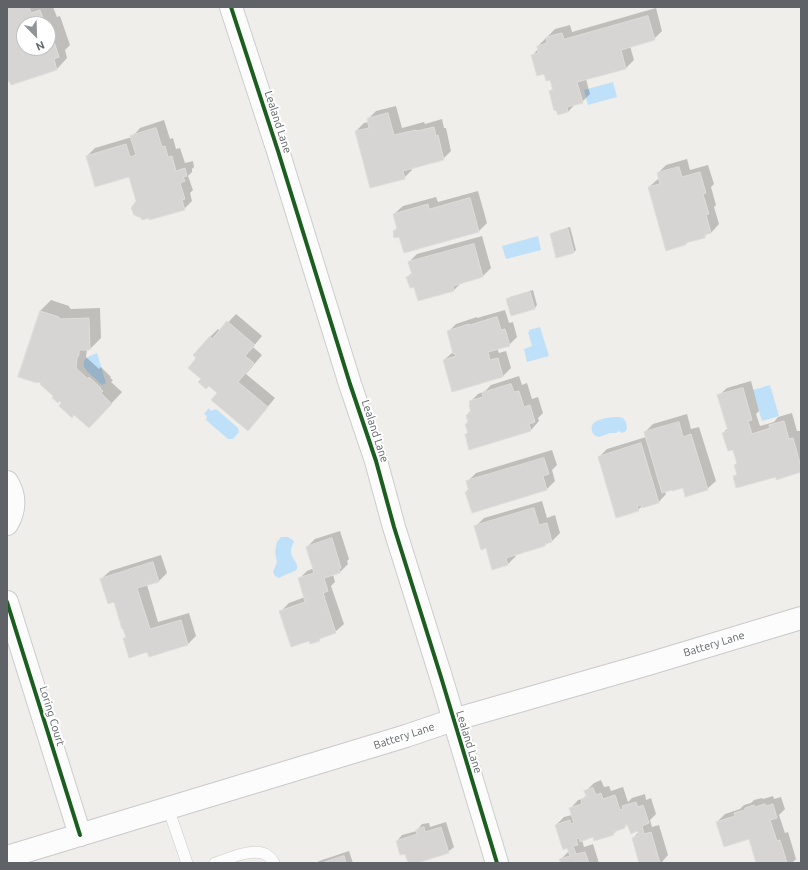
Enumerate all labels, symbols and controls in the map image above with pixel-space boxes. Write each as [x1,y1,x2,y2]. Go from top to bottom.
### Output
north arrow [16,16,56,56]
text: N [34,39,46,53]
street label: Lealand Lane [262,89,294,155]
street label: Lealand Lane [359,398,391,464]
street label: Battery Lane [682,628,746,660]
street label: Loring Court [37,684,67,748]
street label: Lealand Lane [453,709,485,775]
street label: Battery Lane [372,720,436,752]

